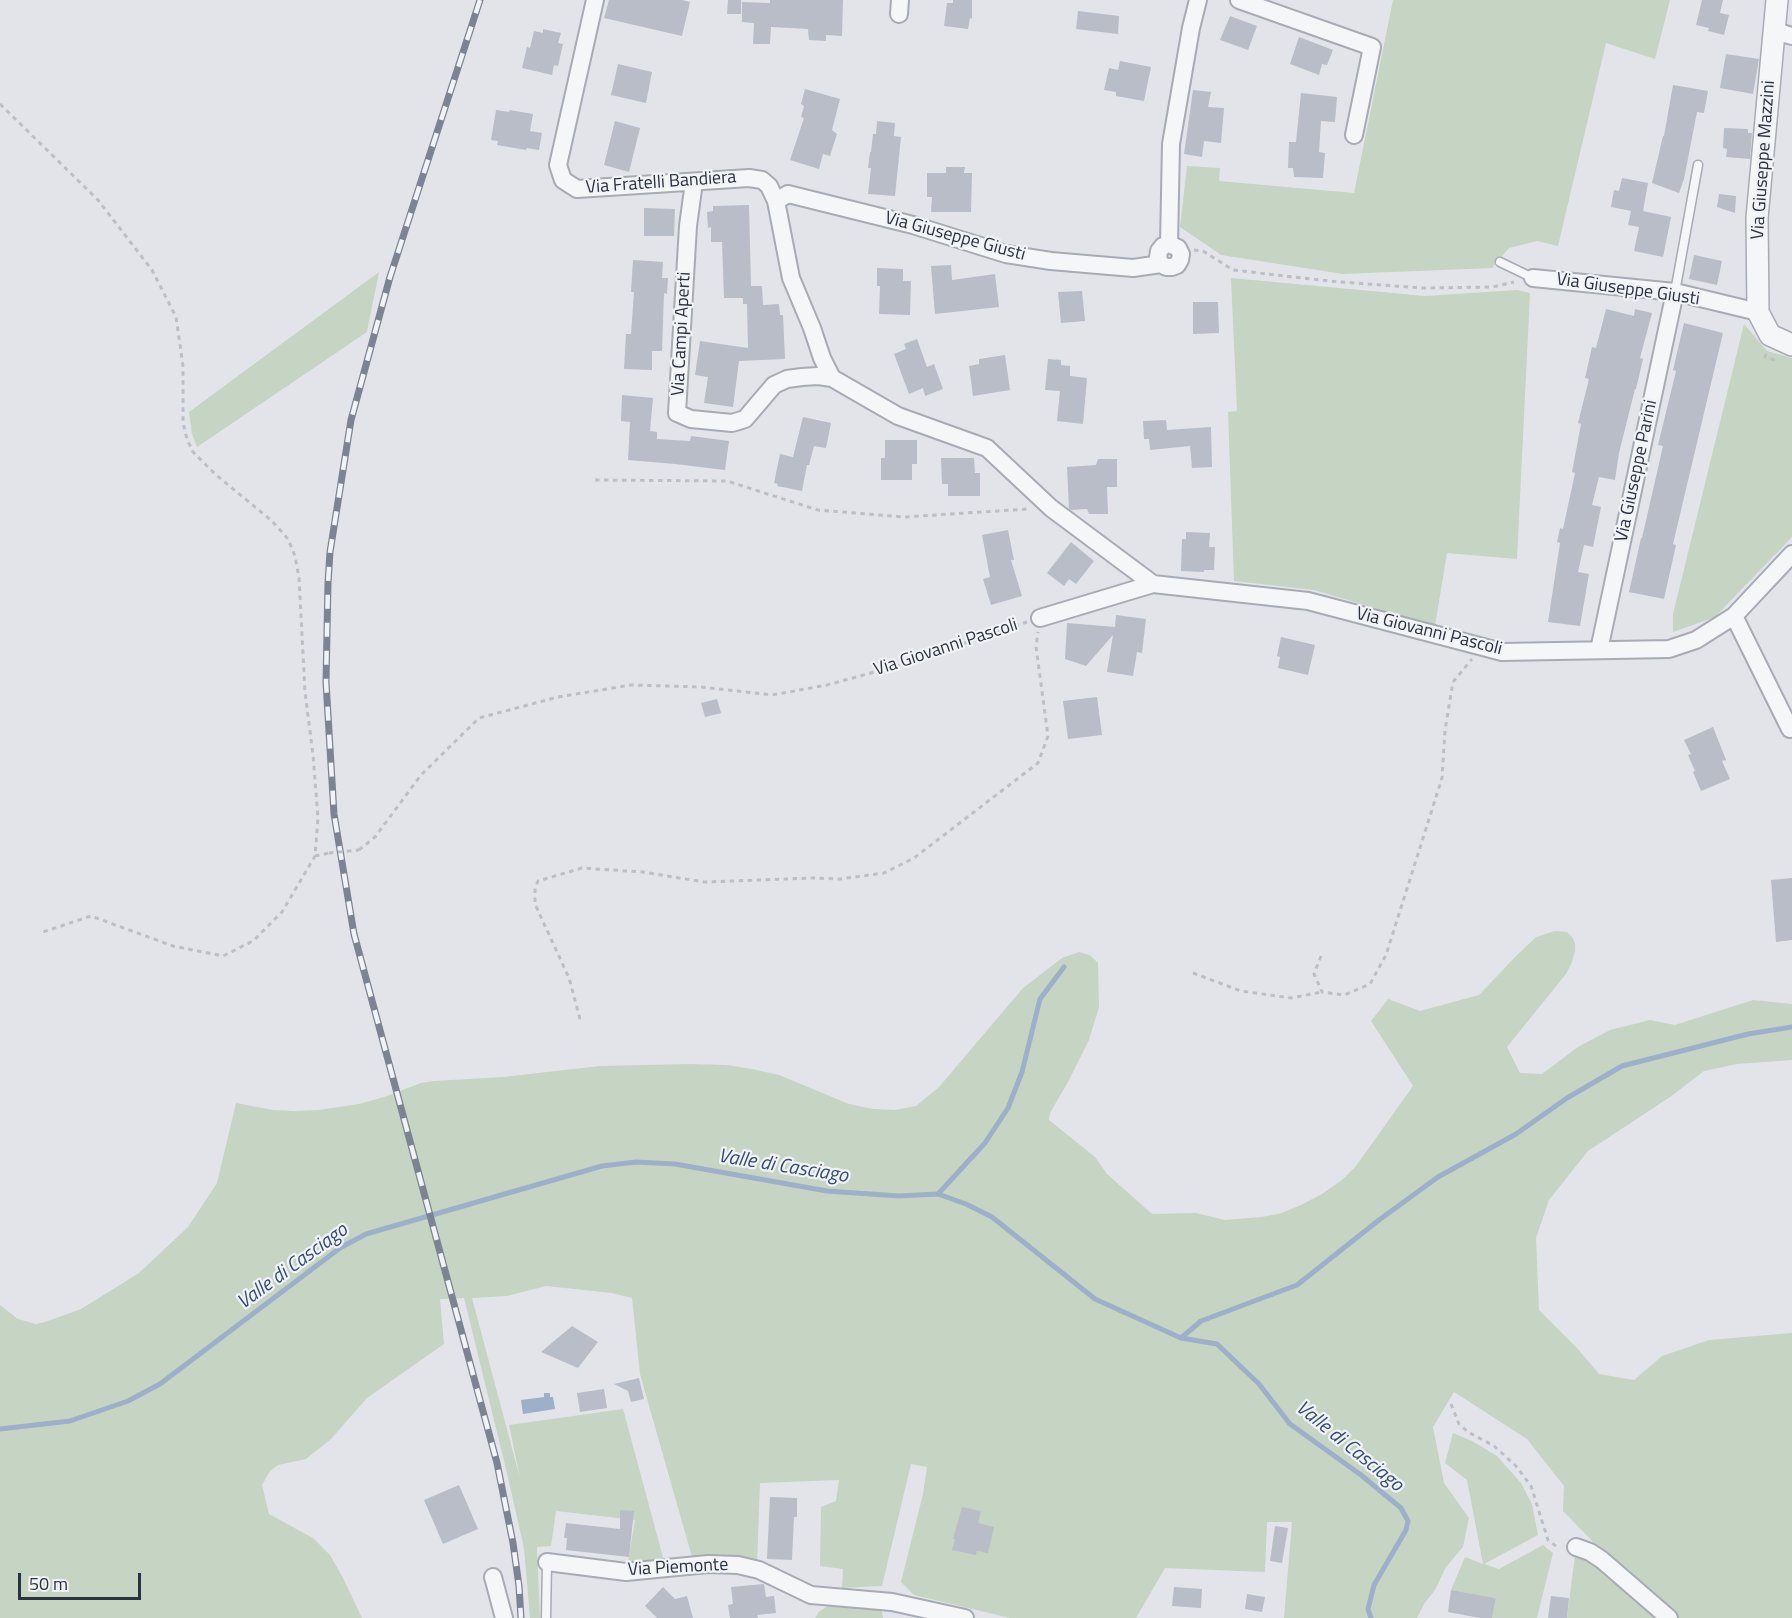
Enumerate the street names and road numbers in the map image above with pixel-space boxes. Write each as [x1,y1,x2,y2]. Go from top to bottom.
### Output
street label: Via Giuseppe Mazzini [1748,80,1780,240]
street label: Via Fratelli Bandiera [585,167,737,199]
street label: Via Giuseppe Giusti [882,208,1028,266]
street label: Via Giuseppe Giusti [1555,269,1701,311]
street label: Via Campi Aperti [668,271,696,397]
street label: Via Giuseppe Parini [1611,398,1663,544]
street label: Via Giovanni Pascoli [1354,603,1504,661]
street label: Via Giovanni Pascoli [871,615,1021,681]
street label: Via Piemonte [627,1555,729,1581]

